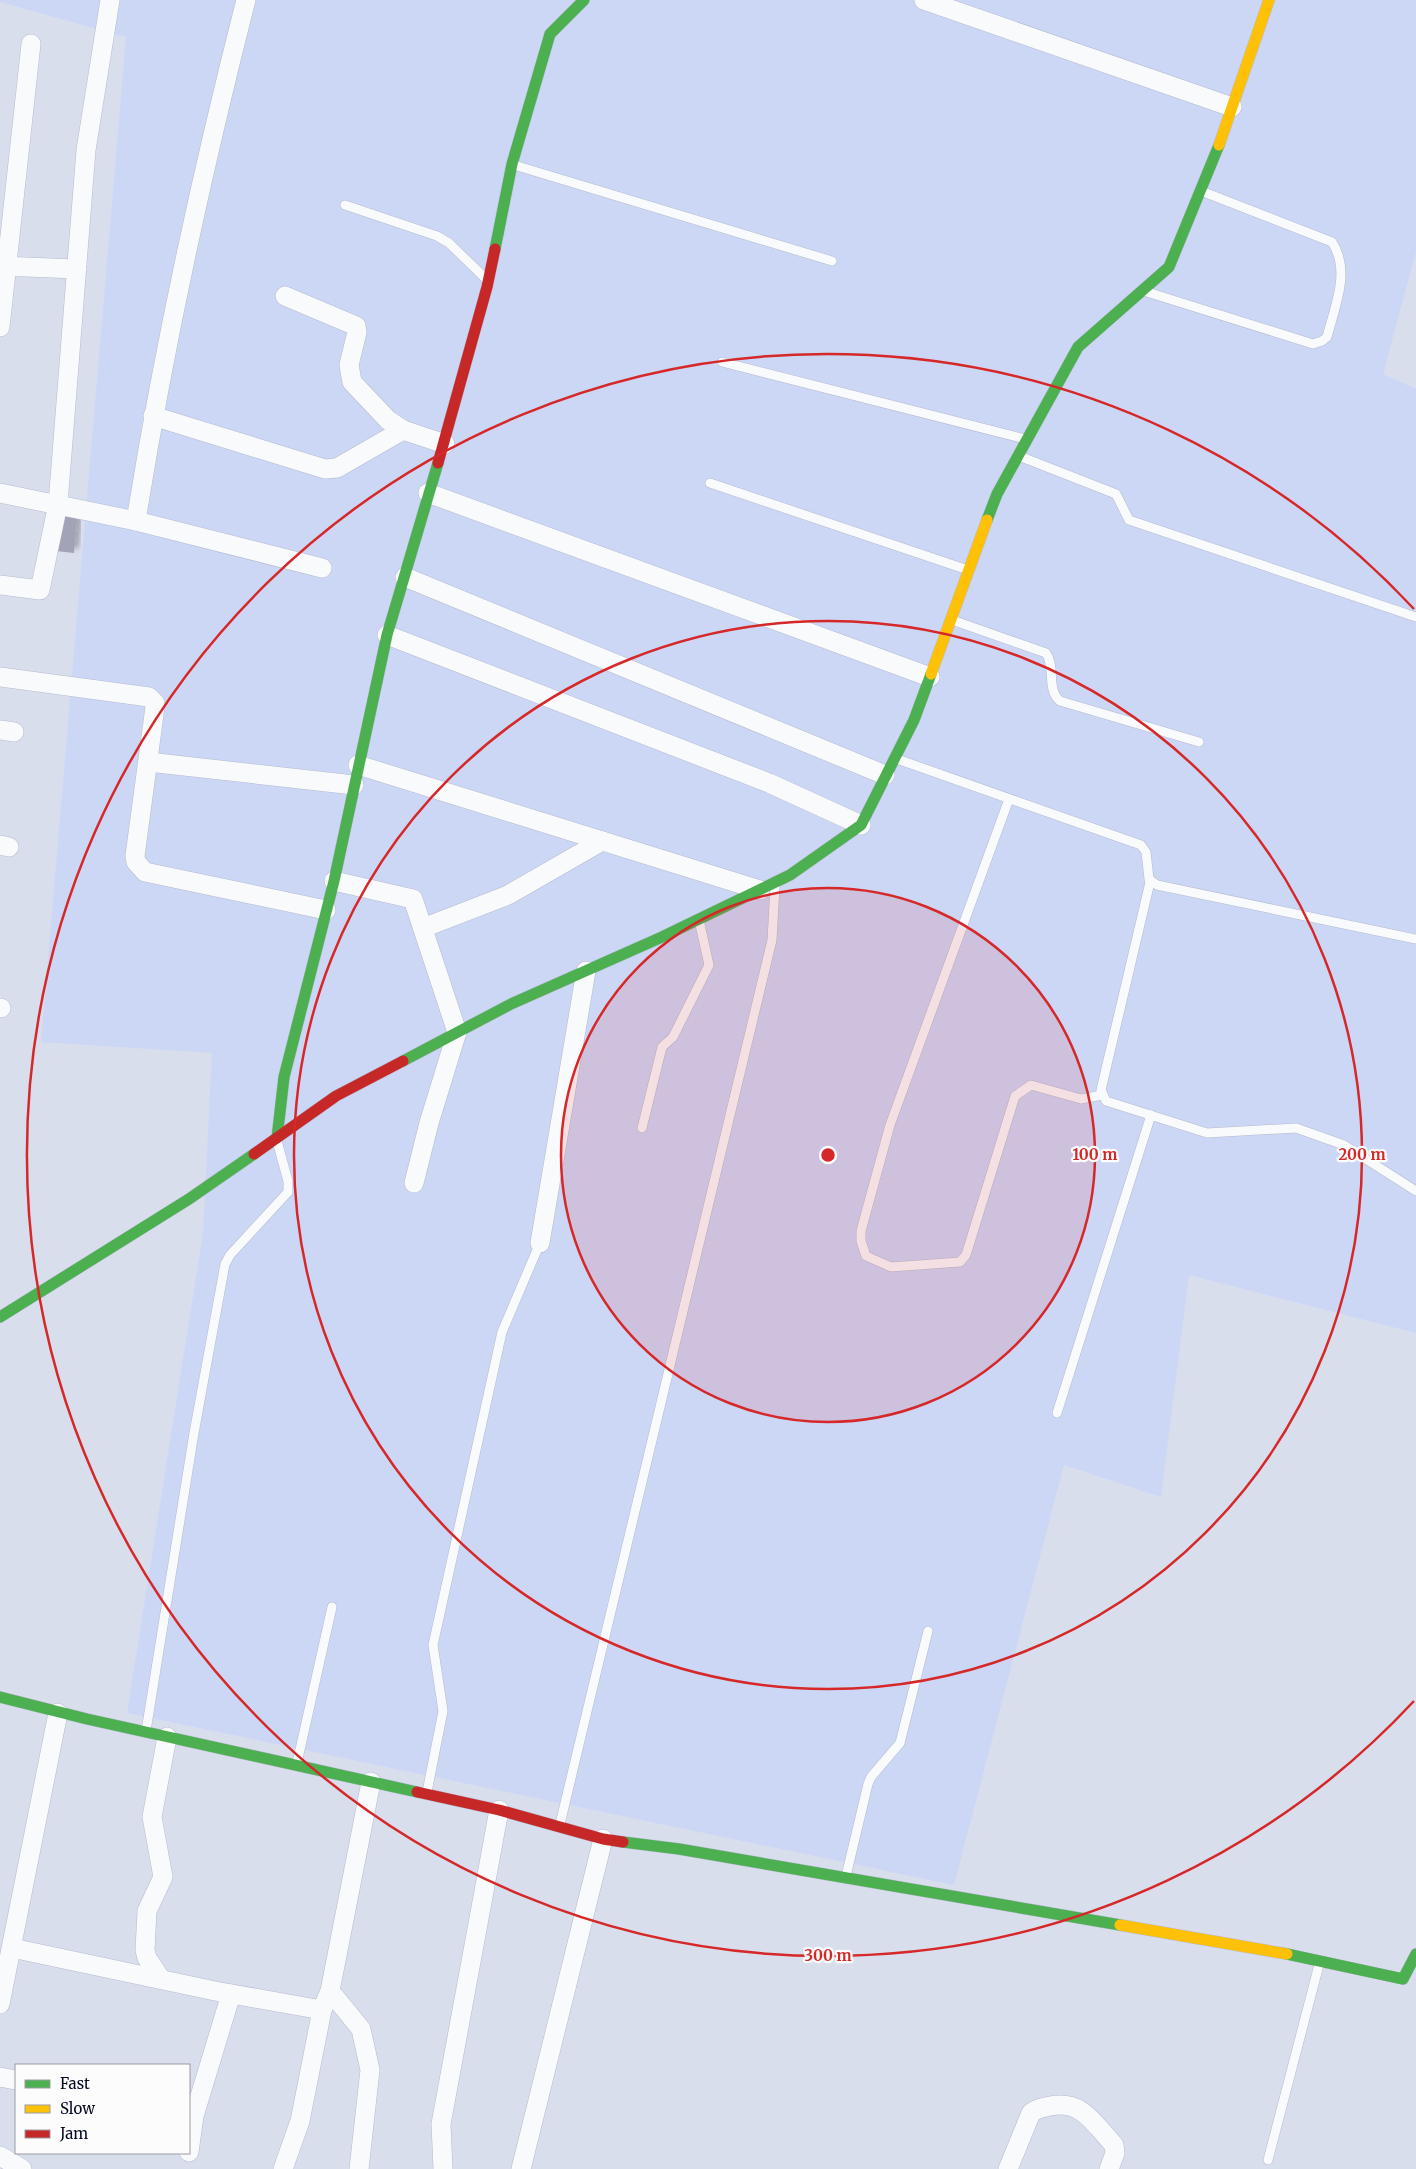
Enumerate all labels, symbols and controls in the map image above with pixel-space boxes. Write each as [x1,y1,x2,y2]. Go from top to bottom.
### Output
text: 100 m [1073,1145,1117,1164]
text: 200 m [1338,1145,1386,1164]
centre of rings [819,1146,837,1164]
text: 300 m [804,1946,852,1965]
legend [15,2064,190,2154]
text: Fast [60,2074,90,2093]
text: Slow [60,2099,95,2118]
text: Jam [59,2124,88,2143]

